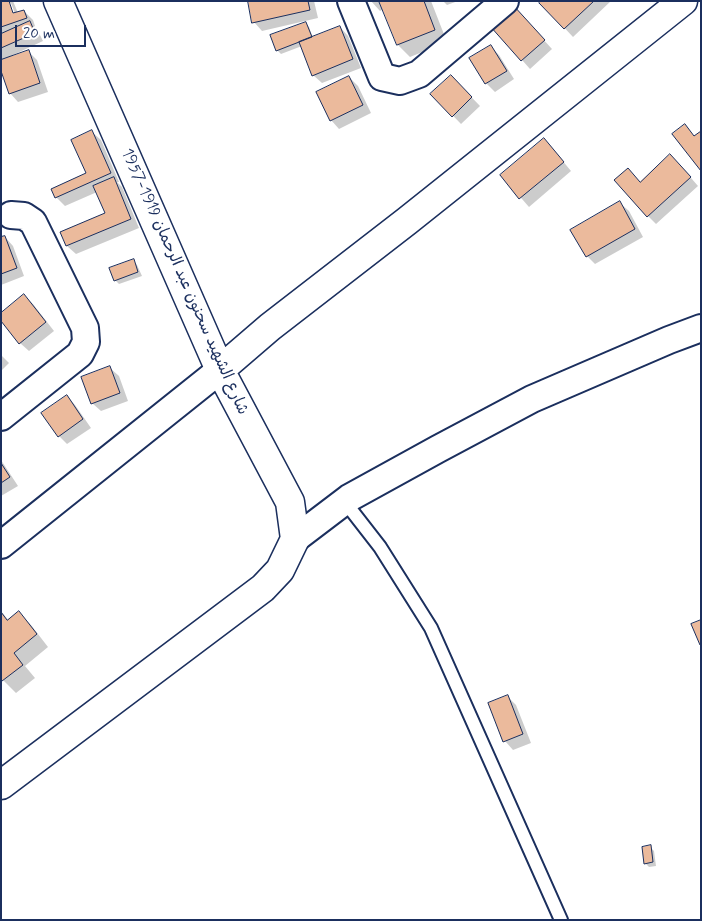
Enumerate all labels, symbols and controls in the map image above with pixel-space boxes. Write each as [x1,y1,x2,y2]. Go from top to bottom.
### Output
scale bar [18,15,89,47]
text: 20 m [23,24,55,44]
street label: شارع الشهيد سحنون عبد الرحمان 1919-1957 [116,146,252,418]

